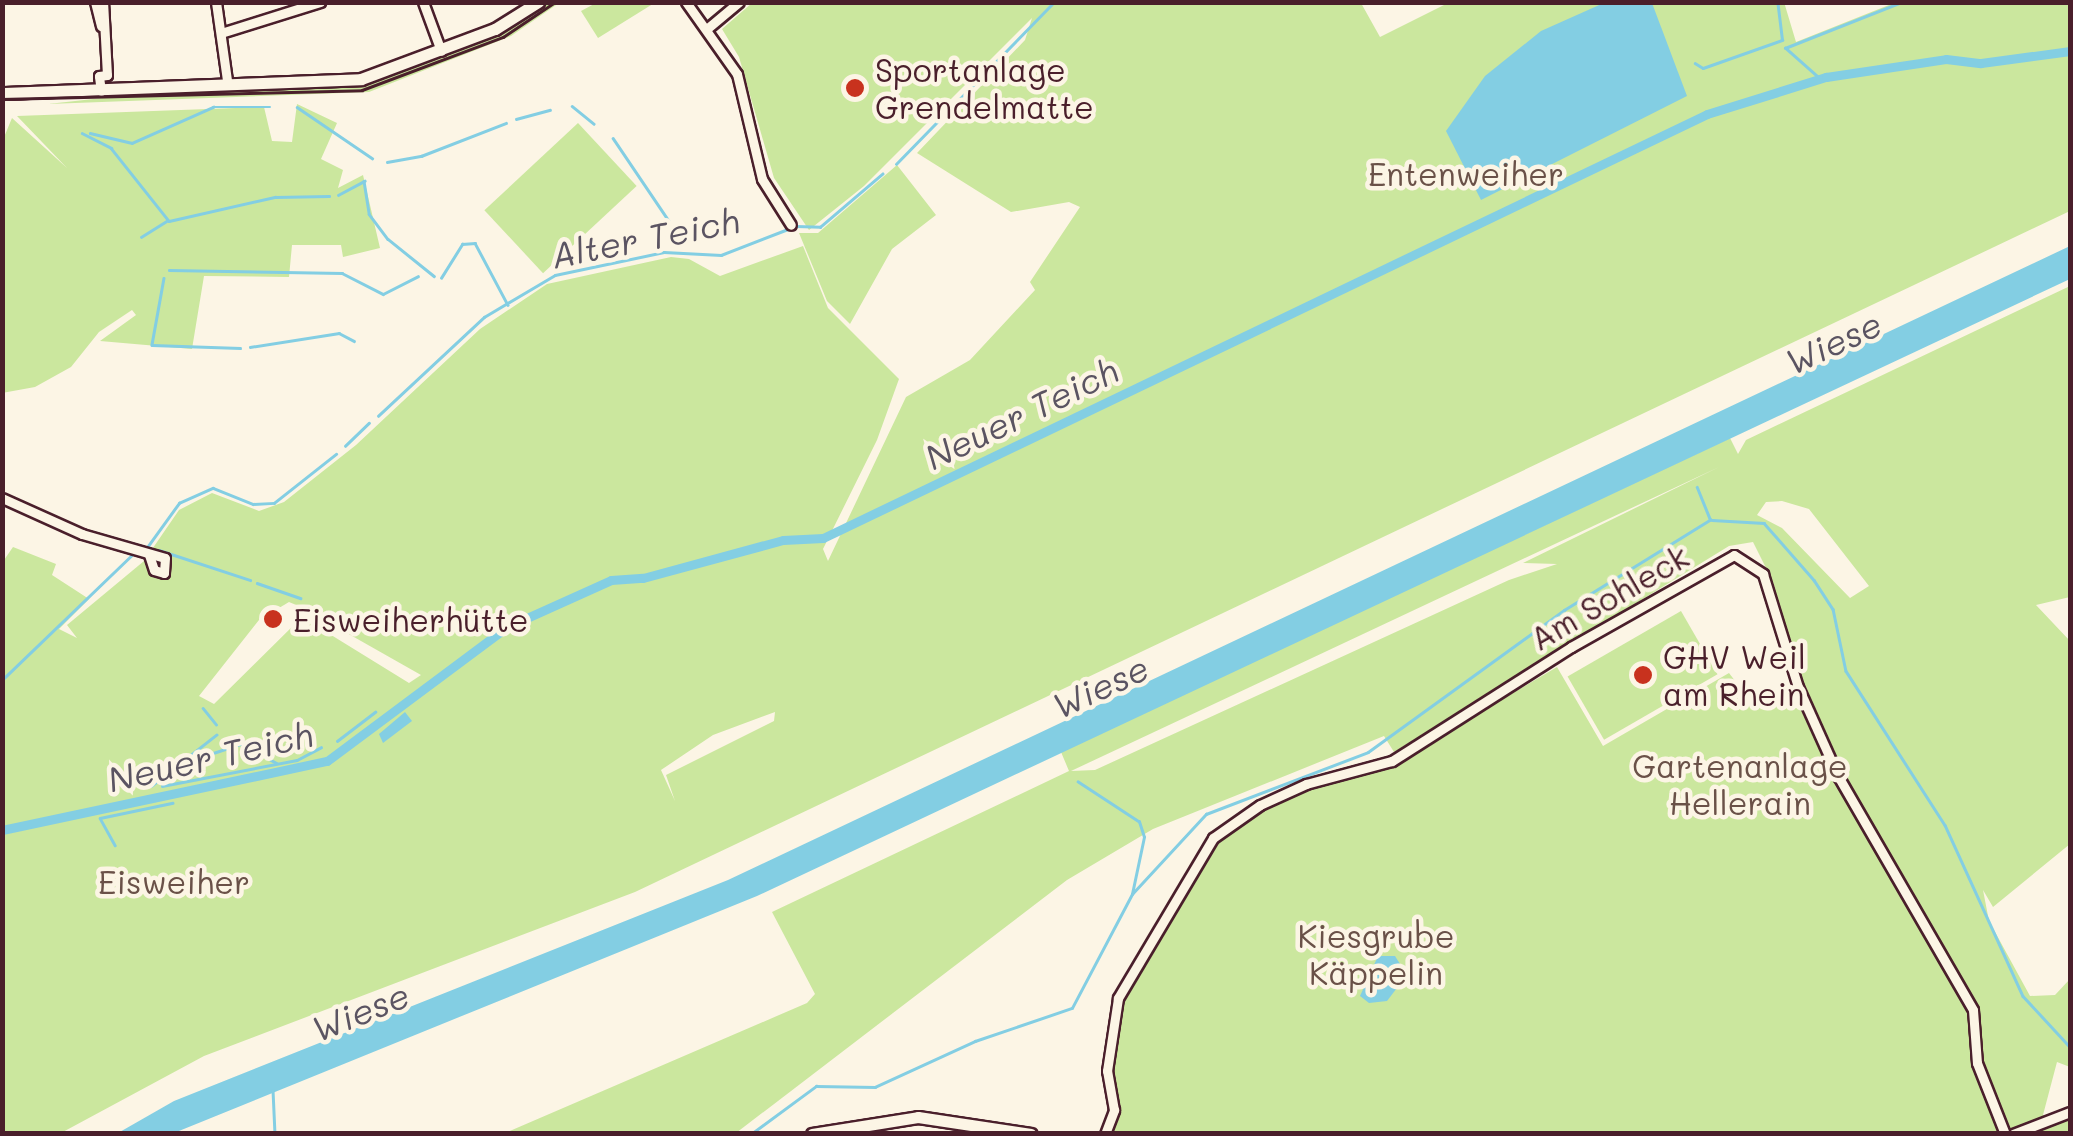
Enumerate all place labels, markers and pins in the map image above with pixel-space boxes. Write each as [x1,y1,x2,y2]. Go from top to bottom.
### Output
place label: Sportanlage Grendelmatte [875,51,1094,126]
marker: Sportanlage Grendelmatte [844,77,866,99]
place label: Eisweiherhütte [293,600,529,638]
marker: Eisweiherhütte [262,608,284,630]
place label: GHV Weil am Rhein [1663,638,1806,713]
marker: GHV Weil am Rhein [1632,664,1654,686]

